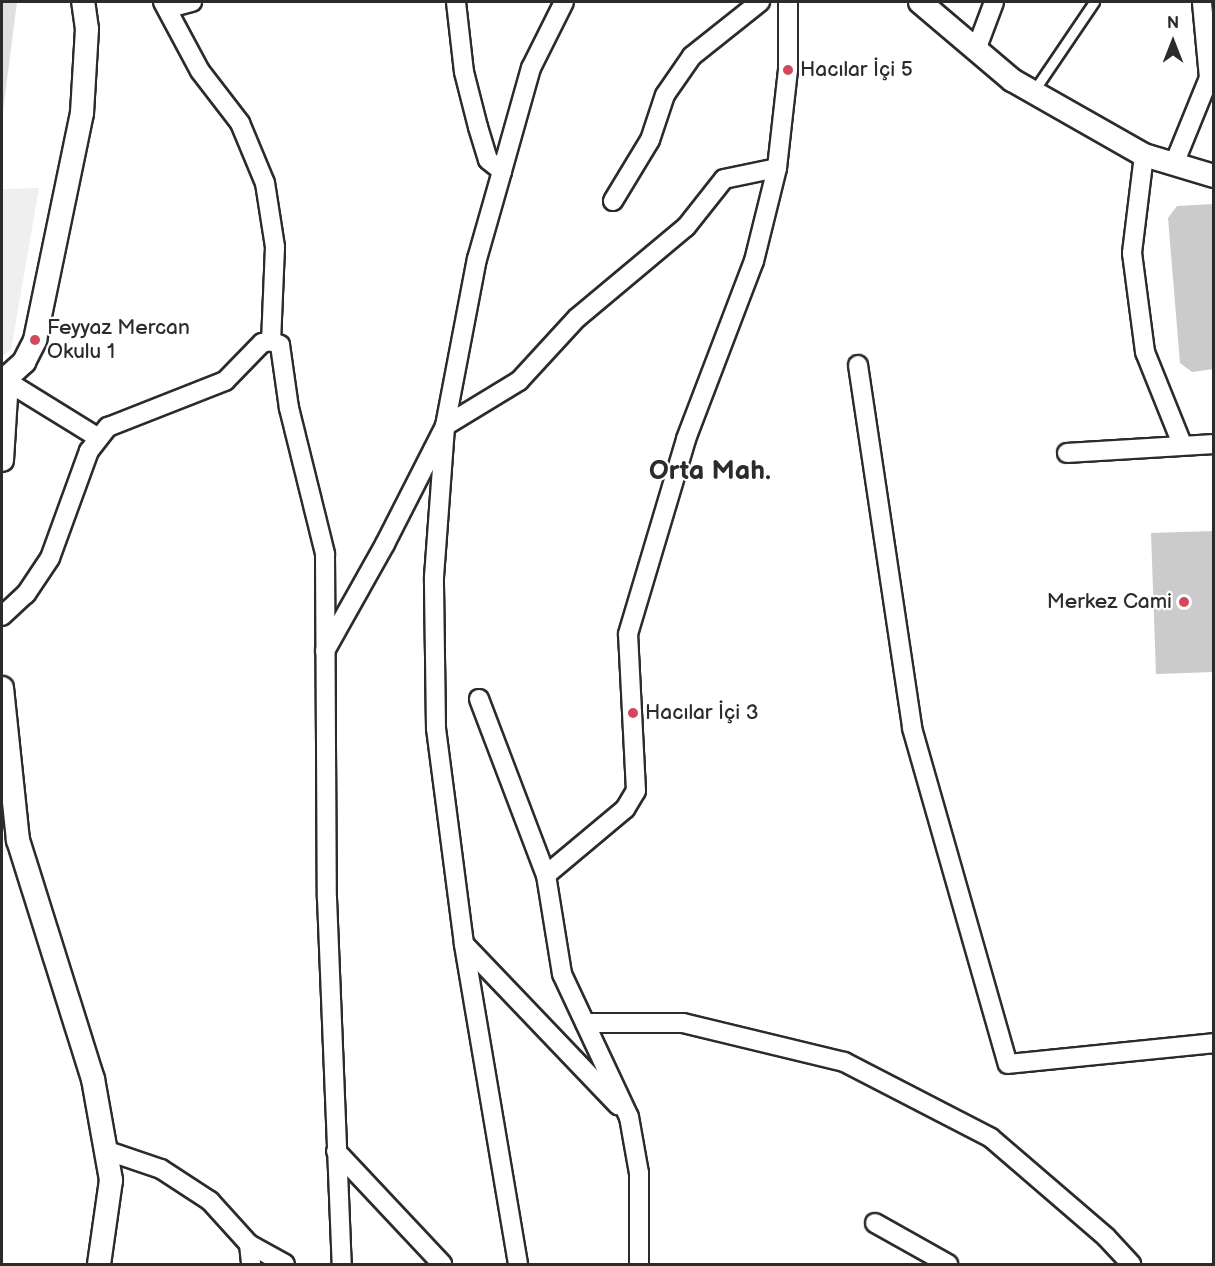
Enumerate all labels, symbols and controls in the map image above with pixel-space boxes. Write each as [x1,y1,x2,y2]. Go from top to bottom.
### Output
north arrow [1143,12,1203,72]
text: N [1167,14,1179,33]
place label: Hacılar İçi 5 [800,57,913,83]
marker: Hacılar İçi 5 [781,63,795,77]
place label: Feyyaz Mercan Okulu 1 [47,315,190,365]
marker: Feyyaz Mercan Okulu 1 [28,333,42,347]
district label: Orta Mah. [649,456,771,488]
place label: Merkez Cami [1047,589,1172,615]
marker: Merkez Cami [1177,595,1191,609]
place label: Hacılar İçi 3 [645,700,759,726]
marker: Hacılar İçi 3 [626,706,640,720]

